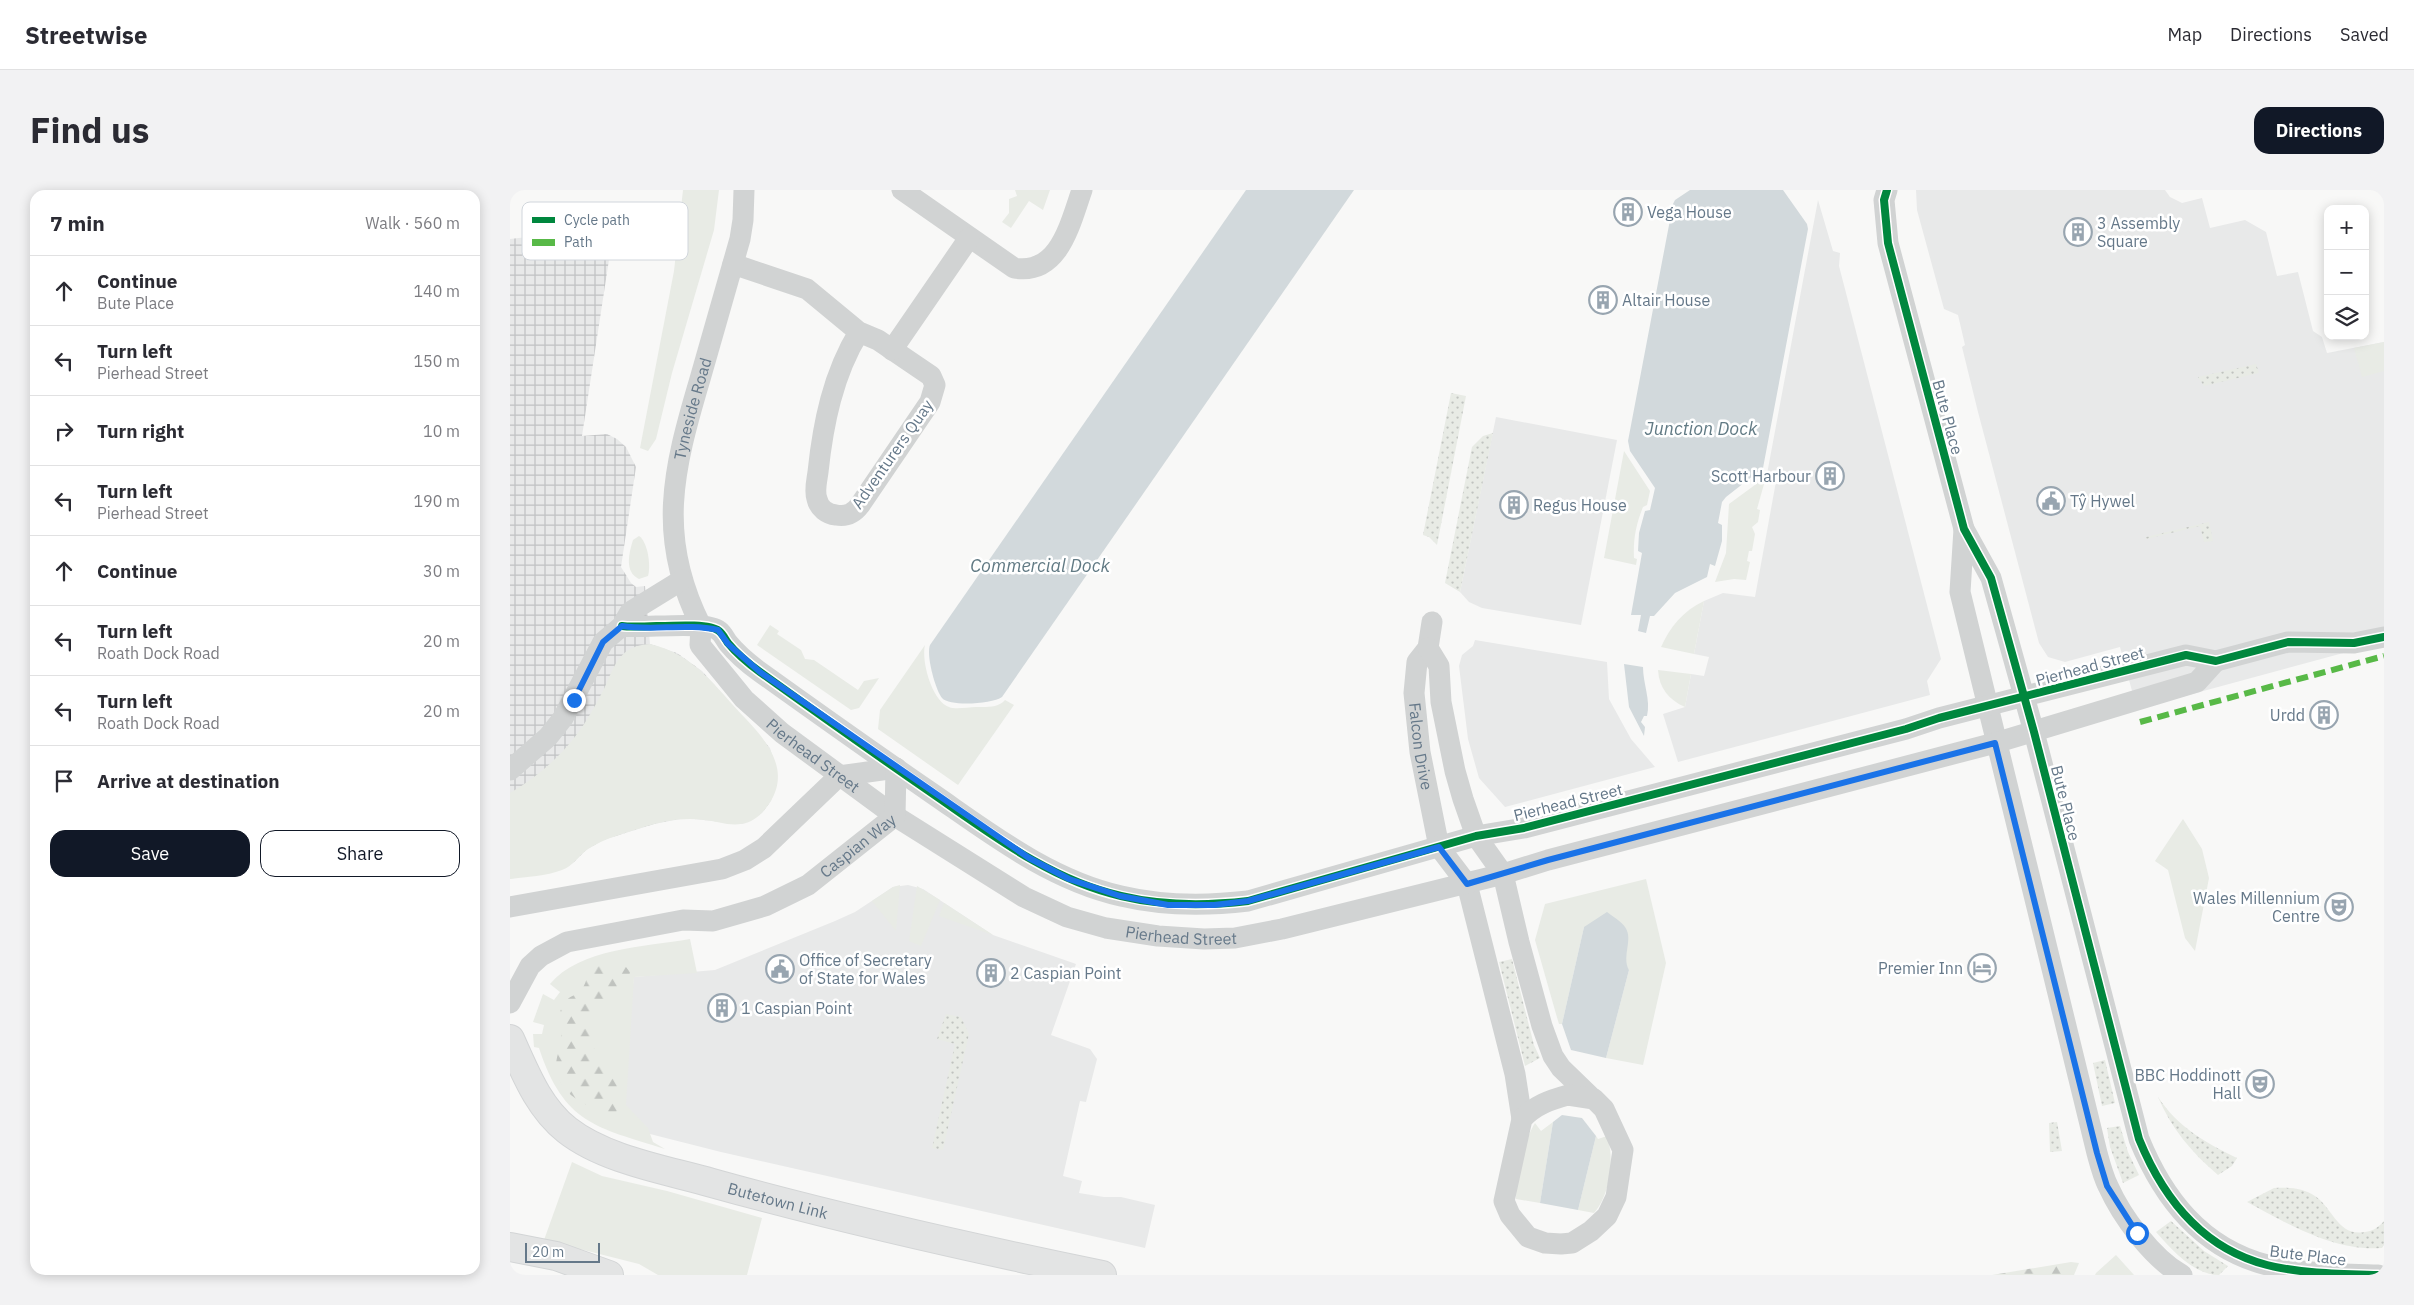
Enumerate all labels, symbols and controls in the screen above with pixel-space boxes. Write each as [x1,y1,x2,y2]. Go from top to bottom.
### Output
text: Streetwise [25,19,147,51]
text: Map [2167,23,2202,46]
text: Directions [2230,23,2312,46]
text: Saved [2340,23,2389,46]
text: Find us [30,107,149,153]
button: Directions [2254,107,2384,154]
building icon: Vega House [1613,197,1643,227]
legend [522,202,688,260]
place label: Vega House [1647,202,1732,222]
map controls [2324,205,2369,340]
button: + [2324,205,2369,250]
text: 7 min [50,209,105,237]
text: Cycle path [564,211,630,229]
text: Walk · 560 m [365,213,460,233]
place label: 3 Assembly Square [2097,213,2180,251]
building icon: 3 Assembly Square [2063,217,2093,247]
text: Path [564,233,593,251]
button: − [2324,250,2369,295]
text: Continue [97,269,177,293]
icon: ahead [50,277,78,305]
text: 140 m [413,281,460,301]
building icon: Altair House [1588,285,1618,315]
place label: Altair House [1622,290,1710,310]
text: Bute Place [97,293,174,313]
button: layers [2324,295,2369,340]
text: Turn left [97,339,173,363]
icon: left [50,347,78,375]
text: 150 m [413,351,460,371]
street label: Tyneside Road [669,355,716,462]
text: Pierhead Street [97,363,209,383]
street label: Bute Place [1928,377,1968,457]
street label: Adventurers Quay [847,396,937,512]
icon: right [50,417,78,445]
water label: Junction Dock [1645,417,1758,440]
text: Turn right [97,419,184,443]
text: 10 m [423,421,460,441]
building icon: Scott Harbour [1815,461,1845,491]
place label: Scott Harbour [1711,466,1811,486]
text: Turn left [97,479,173,503]
public building icon: Tŷ Hywel [2036,486,2066,516]
icon: left [50,487,78,515]
building icon: Regus House [1499,490,1529,520]
text: 190 m [413,491,460,511]
place label: Tŷ Hywel [2070,491,2135,511]
place label: Regus House [1533,495,1627,515]
text: Pierhead Street [97,503,209,523]
water label: Commercial Dock [970,554,1111,577]
icon: ahead [50,557,78,585]
text: Continue [97,559,177,583]
text: 30 m [423,561,460,581]
text: Turn left [97,619,173,643]
icon: left [50,627,78,655]
text: 20 m [423,631,460,651]
street label: Pierhead Street [2033,642,2147,690]
text: Roath Dock Road [97,643,220,663]
text: Turn left [97,689,173,713]
route end [563,689,586,712]
icon: left [50,697,78,725]
building icon: Urdd [2309,700,2339,730]
text: 20 m [423,701,460,721]
street label: Falcon Drive [1405,702,1437,792]
place label: Urdd [2270,705,2305,725]
text: Roath Dock Road [97,713,220,733]
street label: Pierhead Street [762,714,864,797]
street label: Bute Place [2047,763,2085,843]
icon: arrive [50,767,78,795]
text: Arrive at destination [97,769,280,793]
street label: Pierhead Street [1511,779,1625,825]
street label: Caspian Way [816,809,900,882]
button: Save [50,830,250,877]
button: Share [260,830,460,877]
place label: Wales Millennium Centre [2193,888,2320,926]
theatre icon: Wales Millennium Centre [2324,892,2354,922]
street label: Pierhead Street [1124,921,1237,949]
place label: Office of Secretary of State for Wales [799,950,932,988]
hotel icon: Premier Inn [1967,953,1997,983]
public building icon: Office of Secretary of State for Wales [765,954,795,984]
building icon: 2 Caspian Point [976,958,1006,988]
place label: Premier Inn [1878,958,1963,978]
place label: 2 Caspian Point [1010,963,1121,983]
building icon: 1 Caspian Point [707,993,737,1023]
place label: 1 Caspian Point [741,998,852,1018]
place label: BBC Hoddinott Hall [2134,1065,2241,1103]
theatre icon: BBC Hoddinott Hall [2245,1069,2275,1099]
street label: Butetown Link [725,1178,831,1223]
route start [2126,1222,2149,1245]
scale bar [525,1240,600,1263]
street label: Bute Place [2269,1240,2348,1270]
text: 20 m [532,1243,564,1261]

